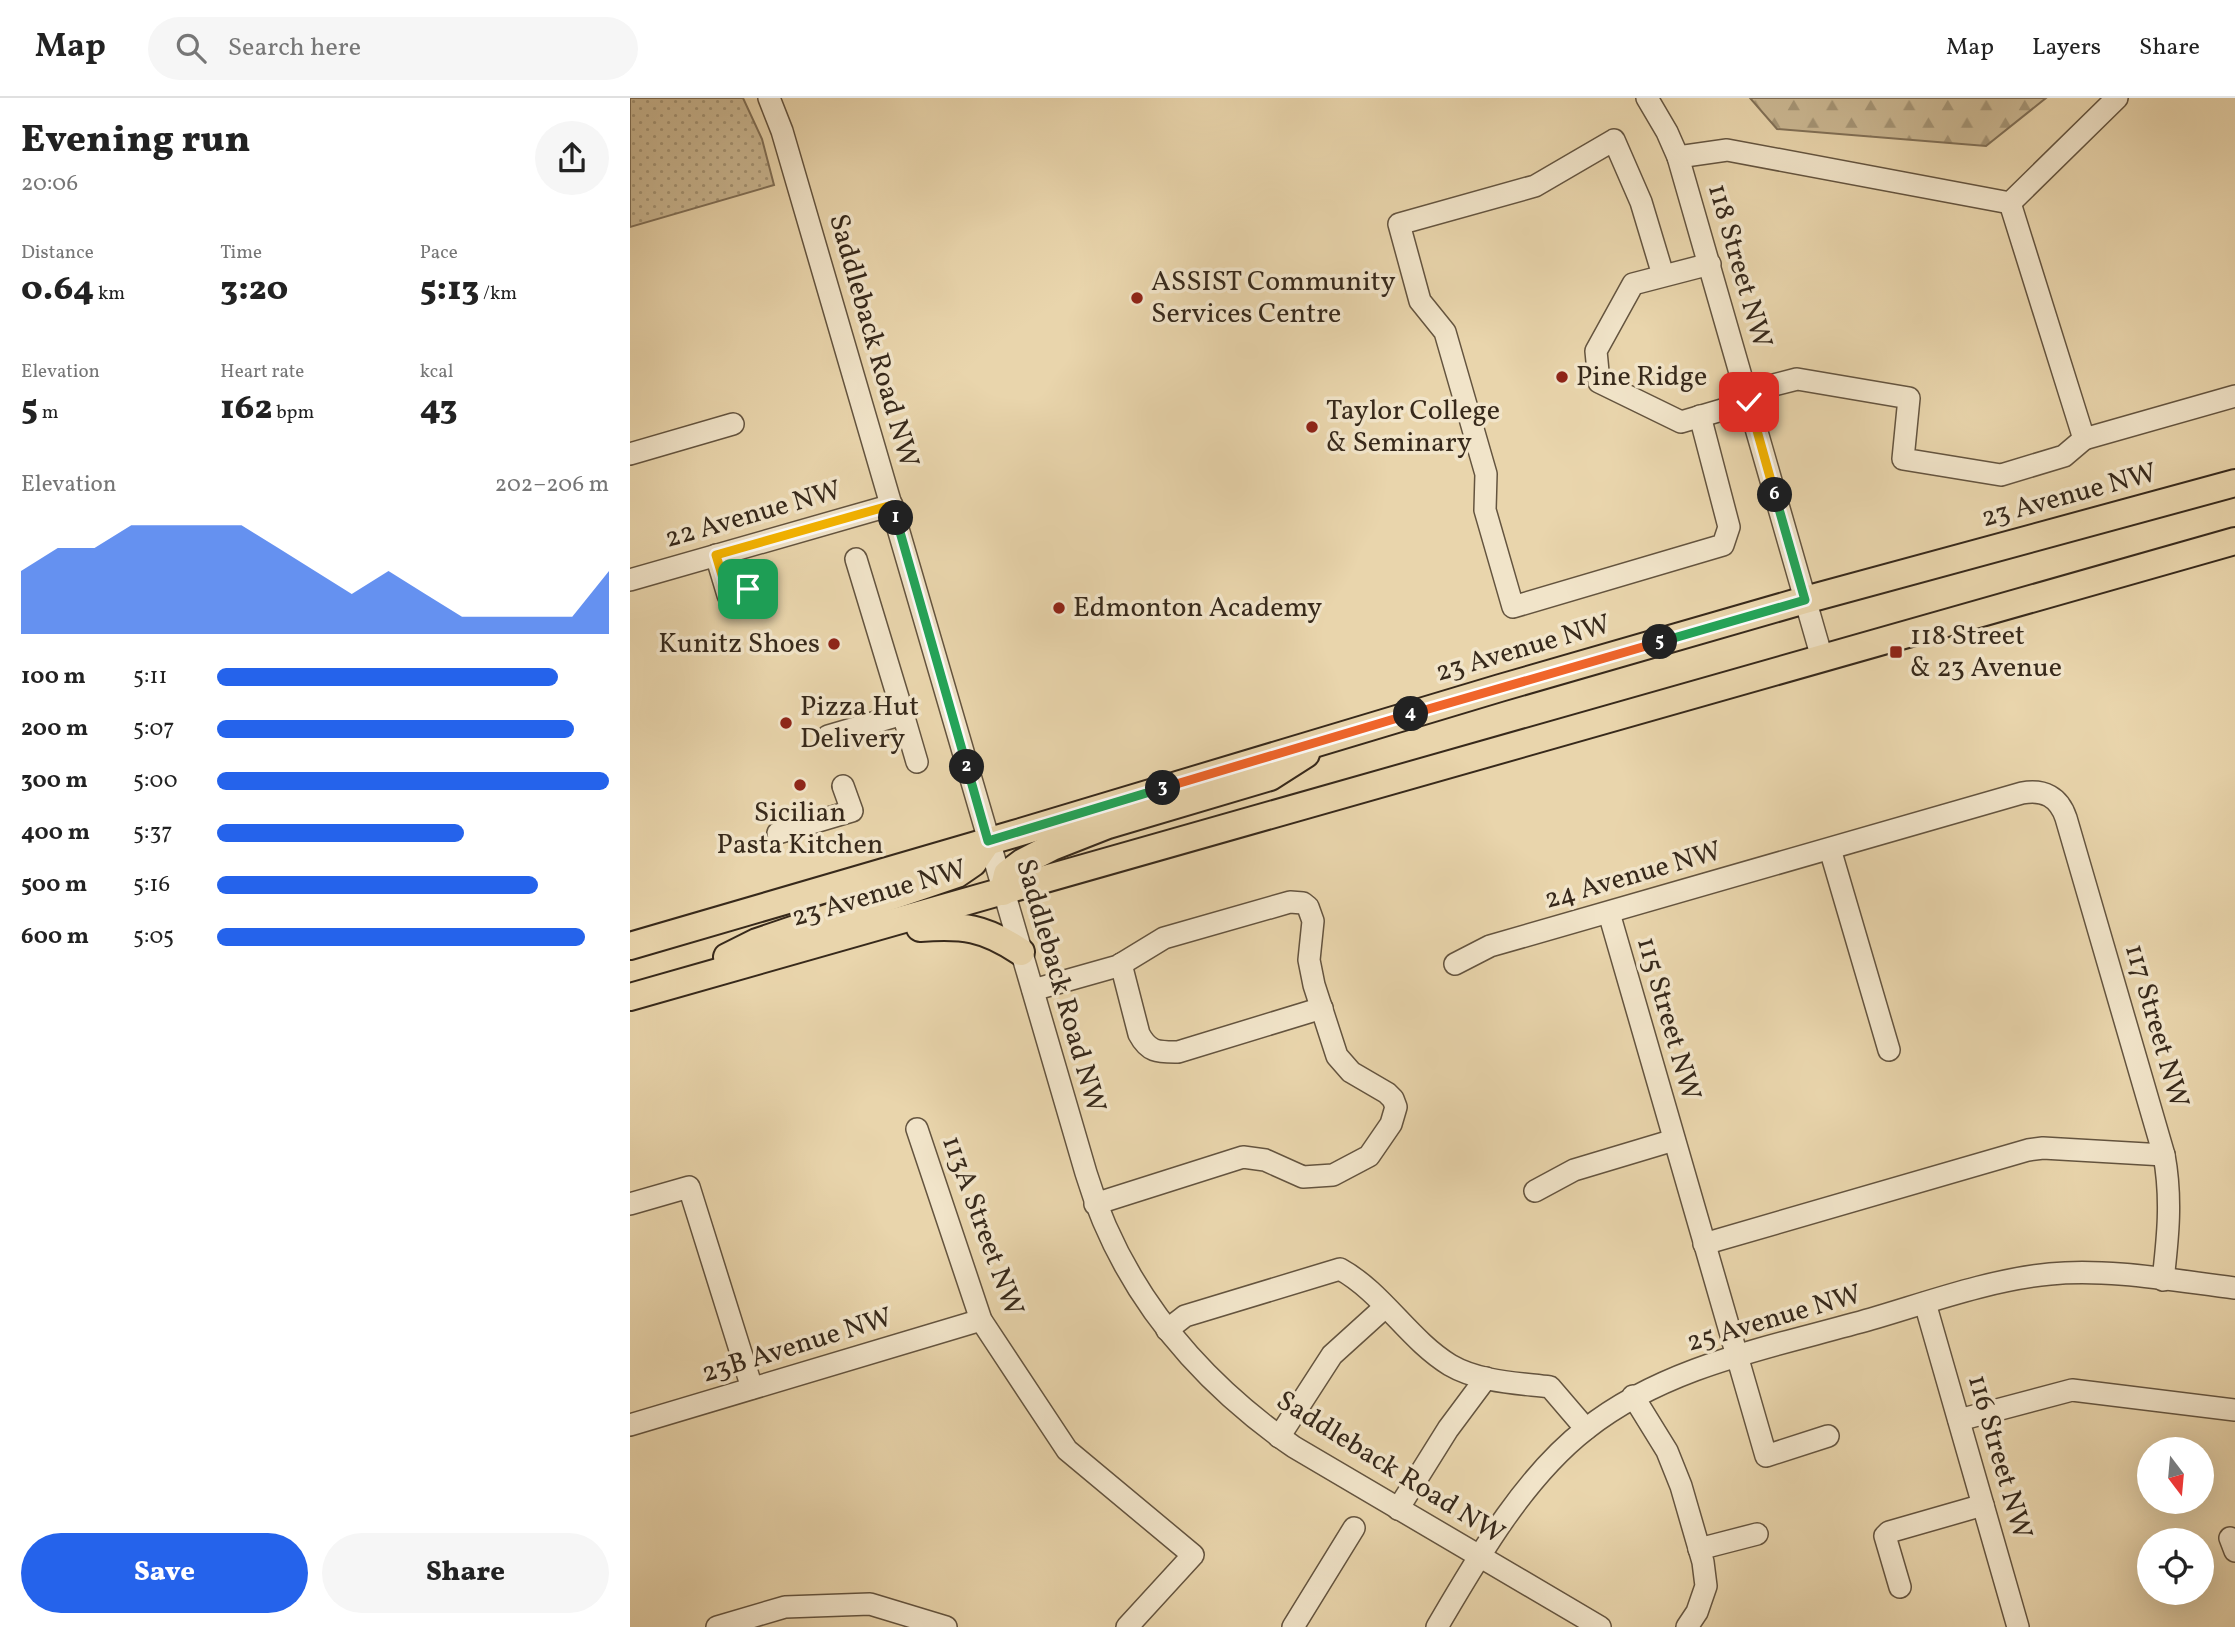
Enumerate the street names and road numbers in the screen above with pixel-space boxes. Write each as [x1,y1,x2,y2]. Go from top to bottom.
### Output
street label: 118 Street NW [1697,179,1781,353]
street label: Saddleback Road NW [818,210,928,472]
street label: 23 Avenue NW [1977,454,2161,538]
street label: 22 Avenue NW [660,471,846,559]
street label: 23 Avenue NW [1431,605,1615,693]
street label: 24 Avenue NW [1540,832,1726,920]
street label: 23 Avenue NW [787,850,971,938]
street label: Saddleback Road NW [1005,855,1115,1117]
street label: 115 Street NW [1626,933,1710,1105]
street label: 117 Street NW [2114,940,2198,1112]
street label: 113A Street NW [931,1130,1033,1322]
street label: 25 Avenue NW [1682,1275,1866,1363]
street label: 23B Avenue NW [697,1298,897,1394]
street label: 116 Street NW [1957,1370,2041,1544]
street label: Saddleback Road NW [1268,1382,1512,1554]

